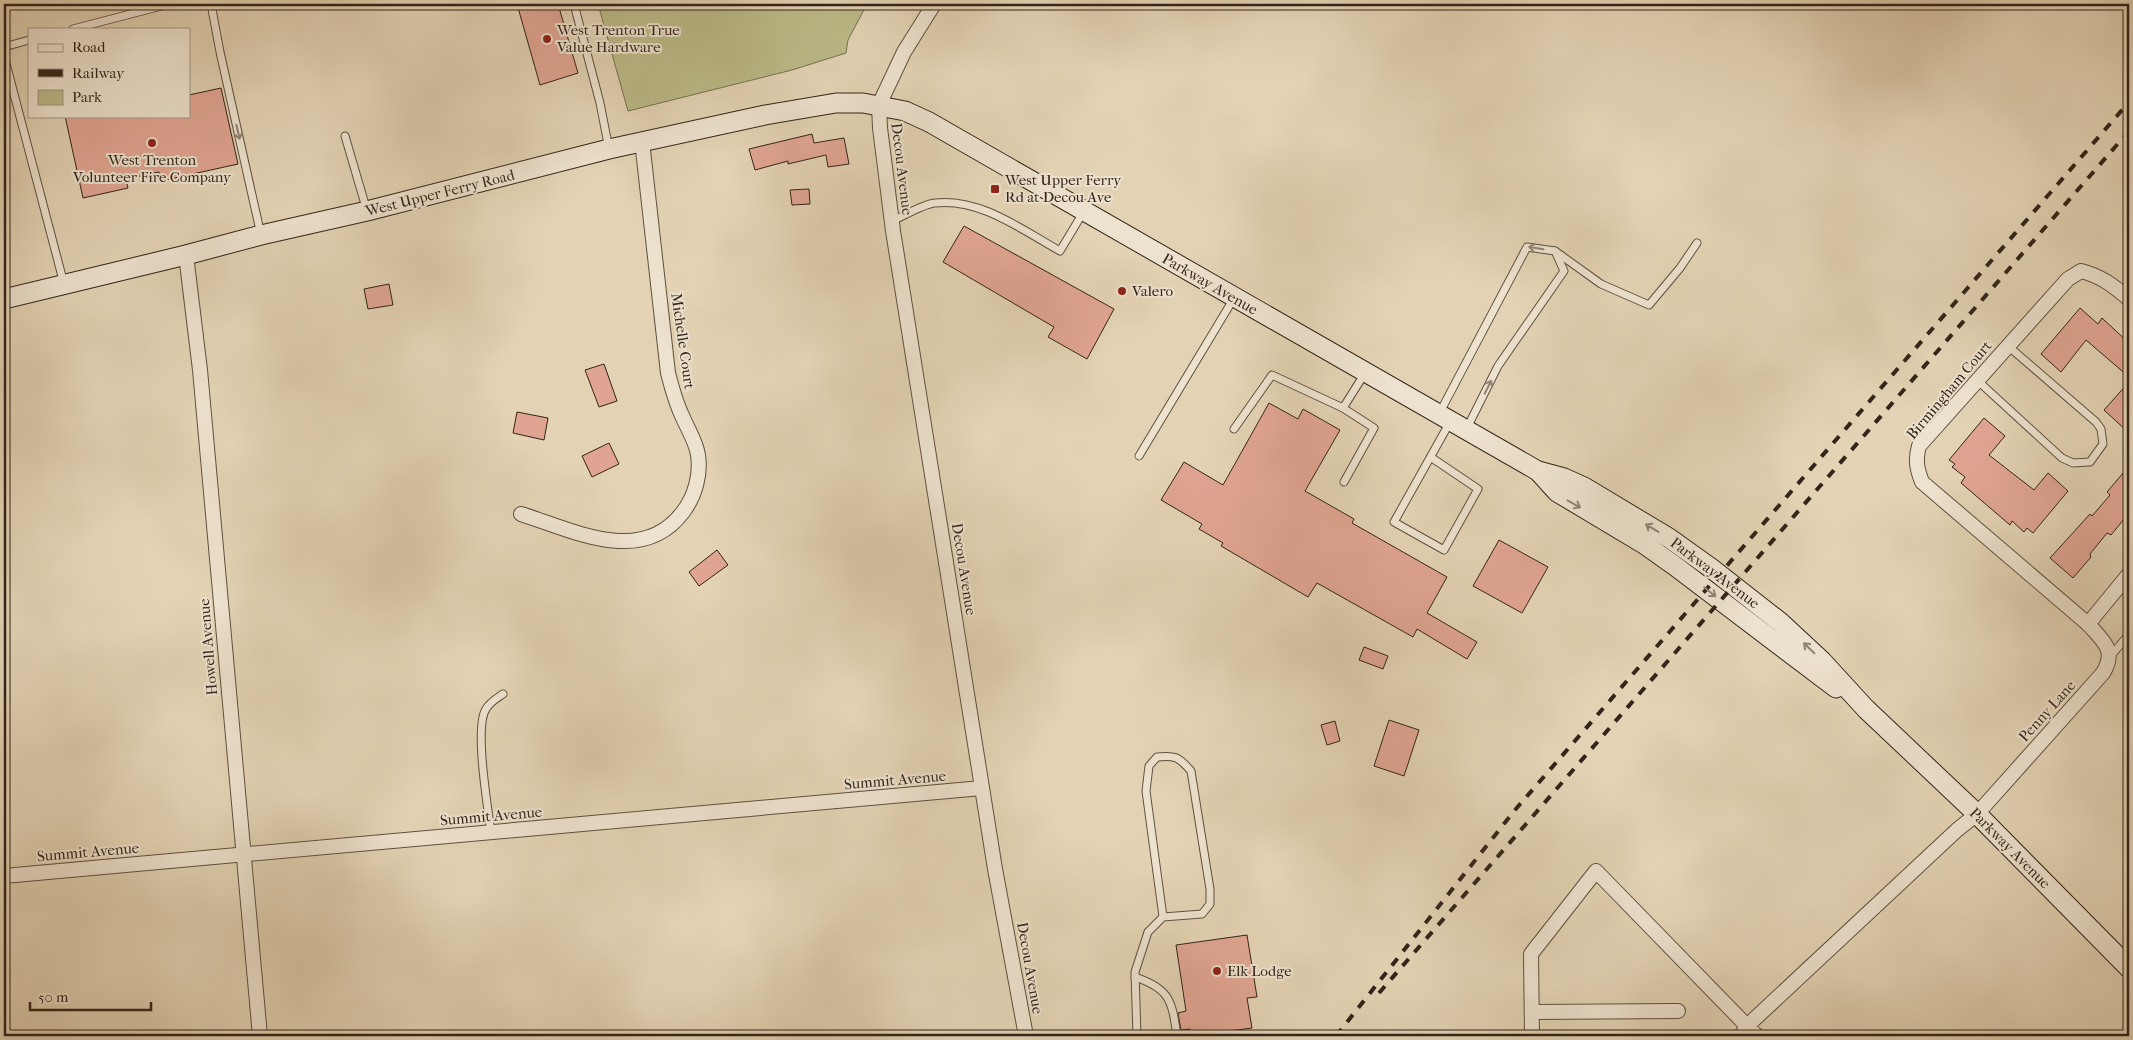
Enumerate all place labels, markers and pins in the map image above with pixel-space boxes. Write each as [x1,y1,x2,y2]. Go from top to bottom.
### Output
place label: West Trenton True Value Hardware [556,21,680,56]
marker: West Trenton True Value Hardware [541,33,553,45]
marker: West Trenton Volunteer Fire Company [146,137,158,149]
place label: West Trenton Volunteer Fire Company [72,151,232,186]
place label: West Upper Ferry Rd at Decou Ave [1004,171,1122,206]
marker: West Upper Ferry Rd at Decou Ave [989,183,1001,195]
place label: Valero [1131,282,1174,300]
marker: Valero [1116,285,1128,297]
place label: Elk Lodge [1227,962,1292,980]
marker: Elk Lodge [1211,965,1223,977]

